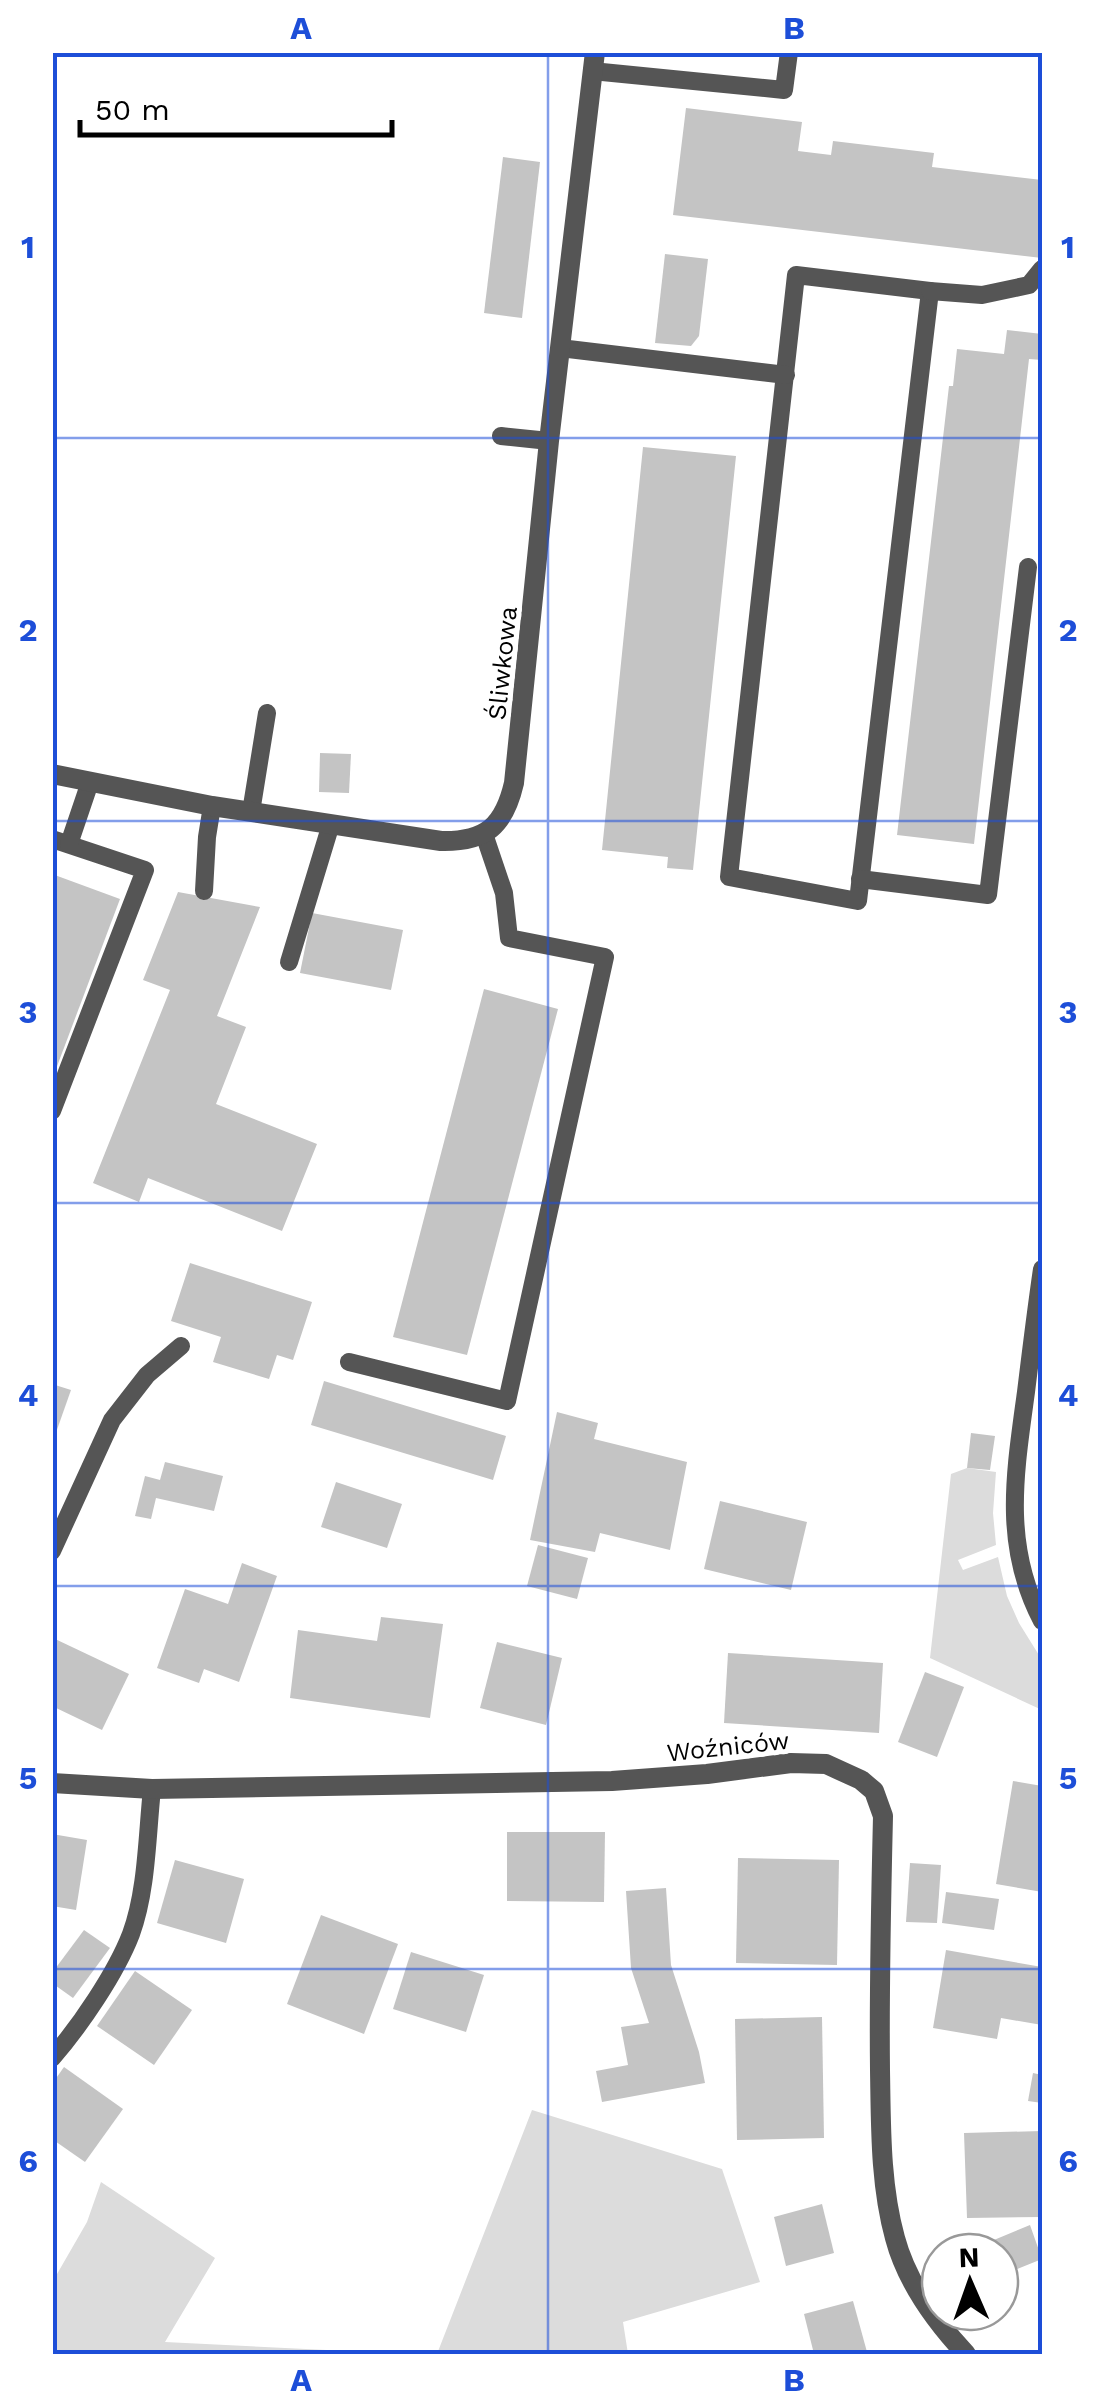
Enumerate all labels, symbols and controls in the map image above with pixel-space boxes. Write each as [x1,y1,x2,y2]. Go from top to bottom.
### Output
text: A [290,9,312,47]
text: B [783,9,805,47]
scale bar [80,75,392,137]
text: 50 m [95,92,170,127]
text: 1 [21,228,35,266]
text: 1 [1061,228,1075,266]
street label: Śliwkowa [481,605,523,721]
text: 2 [18,611,38,649]
text: 2 [1058,611,1078,649]
text: 3 [19,993,37,1031]
text: 3 [1059,993,1077,1031]
text: 4 [18,1376,38,1414]
text: 4 [1058,1376,1078,1414]
street label: Woźniców [665,1726,791,1767]
text: 5 [19,1759,37,1797]
text: 5 [1059,1759,1077,1797]
text: 6 [18,2142,38,2180]
text: 6 [1058,2142,1078,2180]
north arrow [920,2232,1020,2332]
text: N [958,2241,980,2274]
text: A [290,2361,312,2399]
text: B [783,2361,805,2399]

